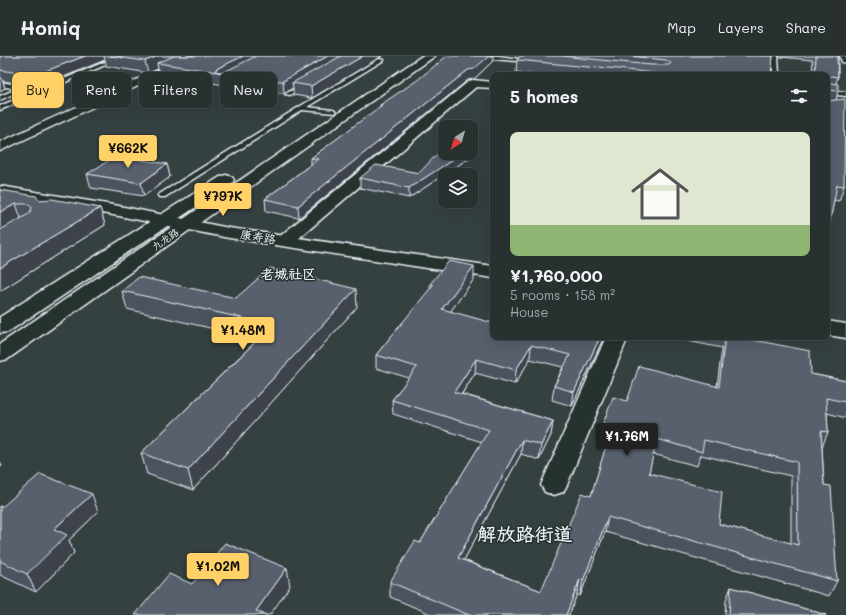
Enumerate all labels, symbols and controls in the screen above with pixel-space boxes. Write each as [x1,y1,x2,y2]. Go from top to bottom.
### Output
text: Homiq [20,15,81,40]
text: Map [667,18,696,37]
text: Layers [718,18,764,37]
text: Share [786,18,826,37]
chip: Buy [12,72,64,108]
chip: Rent [72,72,131,108]
chip: Filters [139,72,212,108]
chip: New [220,72,277,108]
text: 5 homes [510,85,578,107]
icon: filters [788,85,810,107]
north arrow [438,120,478,160]
map controls [438,120,478,208]
pin: ¥662K [100,135,156,169]
text: ¥662K [108,139,148,156]
icon: home [624,158,696,230]
button: layers [438,168,478,208]
pin: ¥797K [195,183,251,217]
text: ¥797K [203,187,243,204]
street label: 九龙路 [149,225,181,253]
street label: 康寿路 [239,225,277,247]
district label: 老城社区 [260,264,316,283]
text: ¥1,760,000 [510,264,603,286]
text: 5 rooms · 158 m² [510,286,615,303]
text: House [510,303,548,320]
pin: ¥1.48M [210,317,276,351]
text: ¥1.48M [220,321,266,338]
pin: ¥1.76M [594,423,660,457]
text: ¥1.76M [605,427,649,444]
district label: 解放路街道 [477,521,573,546]
pin: ¥1.02M [185,553,251,587]
text: ¥1.02M [196,557,240,574]

